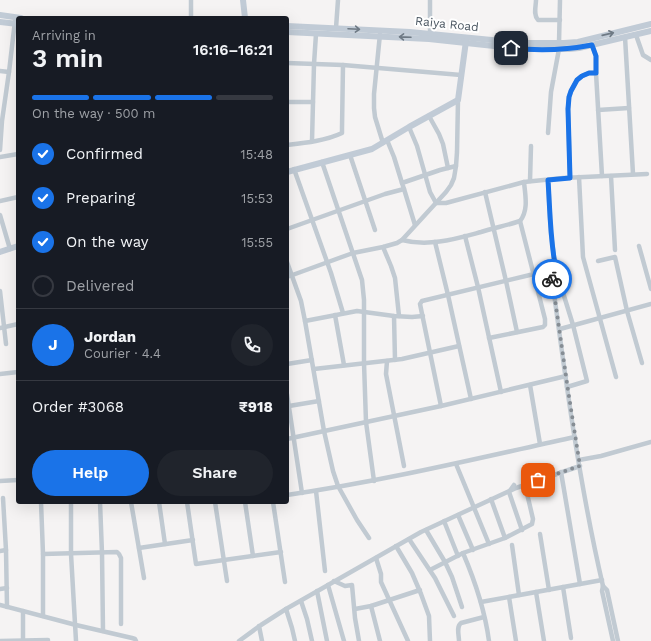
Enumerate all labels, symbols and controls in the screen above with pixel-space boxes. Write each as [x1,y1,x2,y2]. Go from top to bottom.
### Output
street label: Raiya Road [414,14,480,34]
one-way arrow [347,26,360,33]
text: Arriving in [32,28,96,43]
one-way arrow [602,30,615,38]
pin [494,31,528,65]
one-way arrow [399,34,412,41]
icon: home [500,37,522,59]
text: 16:16–16:21 [193,41,273,59]
text: 3 min [32,43,103,73]
text: On the way · 500 m [32,106,155,121]
icon: check [32,143,54,165]
text: Confirmed [66,145,143,163]
text: 15:48 [241,147,273,162]
icon: check [32,187,54,209]
text: Preparing [66,189,135,207]
text: 15:53 [241,191,273,206]
icon: check [32,231,54,253]
text: On the way [66,233,148,251]
text: 15:55 [241,235,273,250]
courier [532,259,572,299]
icon: bike [541,268,563,290]
text: Delivered [66,277,134,295]
button: phone [231,324,273,366]
text: Jordan [84,328,136,346]
text: J [48,336,58,354]
text: Courier · 4.4 [84,346,161,361]
text: Order #3068 [32,398,124,416]
text: ₹918 [239,398,273,416]
button: Help [32,450,149,496]
button: Share [157,450,273,496]
pin [521,463,555,497]
icon: bag [527,469,549,491]

